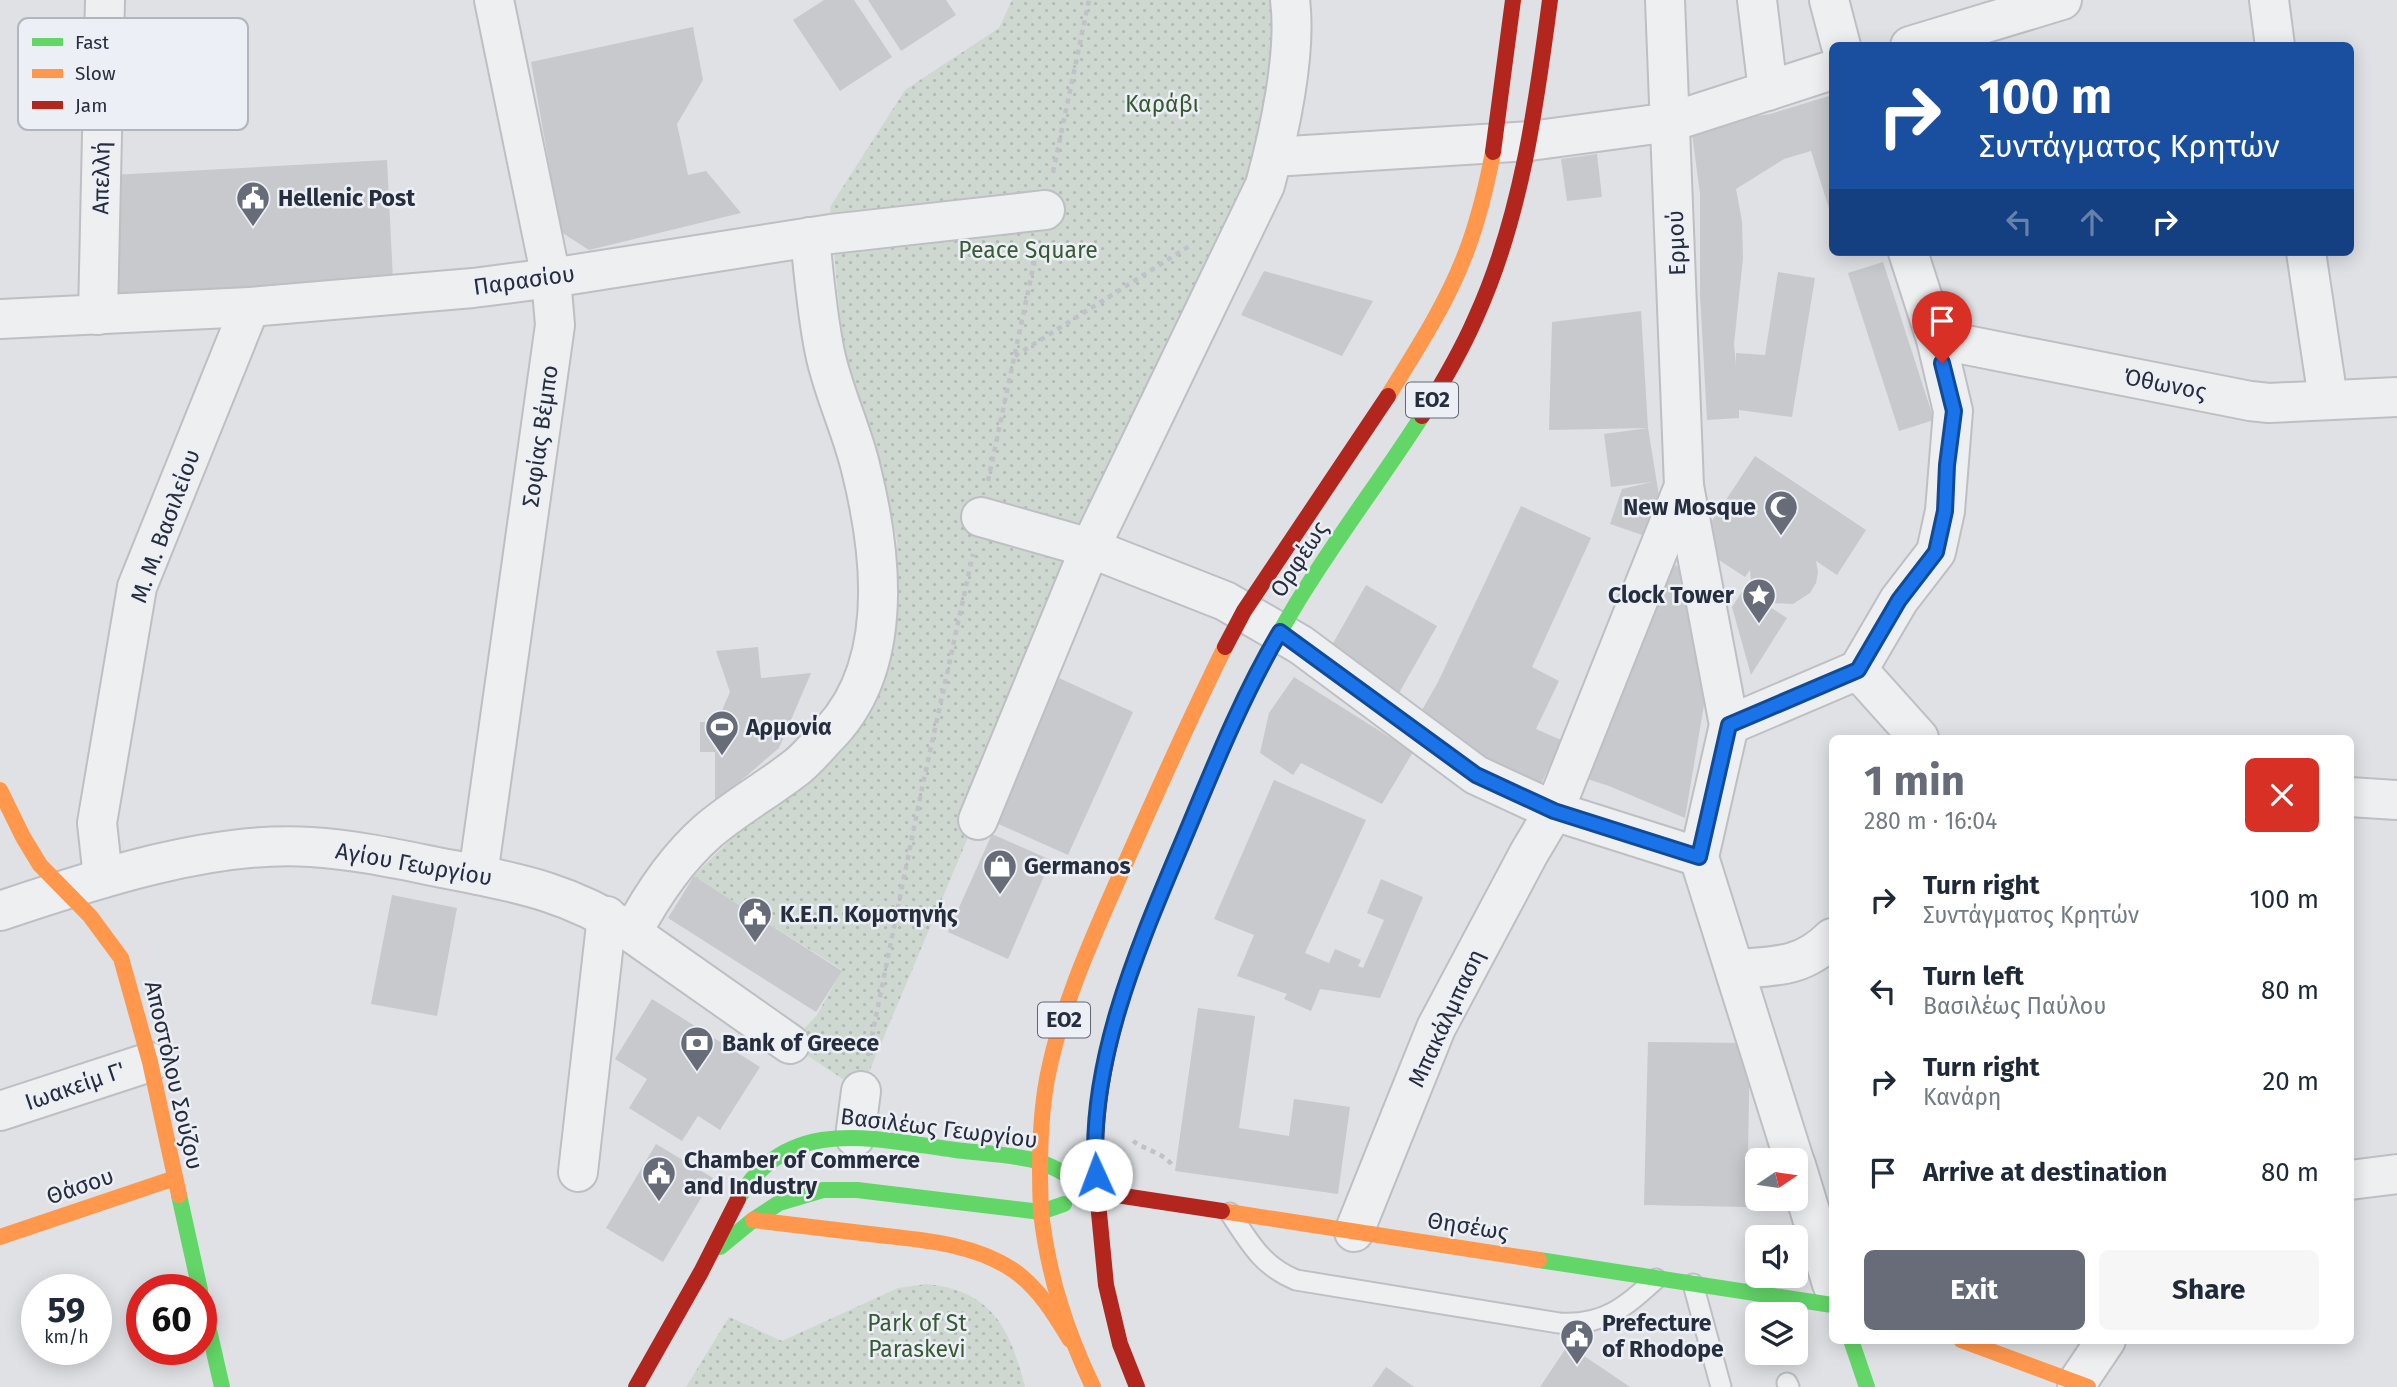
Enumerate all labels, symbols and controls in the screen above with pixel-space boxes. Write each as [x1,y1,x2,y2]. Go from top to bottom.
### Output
legend [18,18,248,130]
text: Fast [75,31,109,54]
text: Slow [75,62,116,85]
text: 100 m [1979,67,2112,126]
icon: right [1864,70,1955,161]
park label: Καράβι [1125,90,1199,118]
text: Jam [75,94,107,117]
text: Συντάγματος Κρητών [1979,127,2280,165]
street label: Απελλή [86,141,116,215]
public building icon: Hellenic Post [234,179,272,228]
place label: Hellenic Post [278,184,416,212]
icon: left [2000,203,2038,241]
icon: ahead [2073,203,2111,241]
icon: right [2146,203,2184,241]
street label: Ερμού [1661,210,1691,276]
park label: Peace Square [958,236,1098,264]
street label: Παρασίου [471,259,577,301]
pin [1912,291,1972,363]
icon: arrive [1923,302,1961,340]
street label: Όθωνος [2121,362,2209,406]
street label: Σοφίας Βέμπο [516,363,564,509]
road number: ΕΟ2 [1406,382,1458,418]
street label: Μ. Μ. Βασιλείου [124,445,206,607]
mosque icon: New Mosque [1762,488,1800,537]
place label: New Mosque [1623,493,1756,521]
street label: Ορφέως [1264,516,1334,602]
place icon: Clock Tower [1740,576,1778,625]
place label: Clock Tower [1608,581,1735,609]
sports icon: Αρμονία [703,708,741,757]
place label: Αρμονία [745,713,832,741]
text: 1 min [1864,756,1965,806]
button: close [2245,758,2319,832]
text: 280 m · 16:04 [1864,807,1997,835]
street label: Αγίου Γεωργίου [334,836,494,892]
shop icon: Germanos [981,847,1019,896]
place label: Germanos [1024,852,1131,880]
text: Turn right [1923,870,2040,901]
icon: right [1864,881,1902,919]
text: 100 m [2250,884,2319,915]
public building icon: Κ.Ε.Π. Κομοτηνής [736,895,774,944]
place label: Κ.Ε.Π. Κομοτηνής [780,900,958,928]
text: Συντάγματος Κρητών [1923,901,2139,929]
street label: Μπακάλμπαση [1402,945,1490,1091]
text: Turn left [1923,961,2024,992]
icon: left [1864,972,1902,1010]
text: 80 m [2261,975,2319,1006]
street label: Αποστόλου Σούζου [139,978,209,1172]
text: Βασιλέως Παύλου [1923,992,2106,1020]
road number: ΕΟ2 [1038,1002,1090,1038]
bank icon: Bank of Greece [678,1024,716,1073]
place label: Bank of Greece [722,1029,880,1057]
text: Turn right [1923,1052,2040,1083]
street label: Ιωακείμ Γ' [21,1056,129,1116]
icon: right [1864,1063,1902,1101]
text: 20 m [2262,1066,2319,1097]
text: Κανάρη [1923,1083,2001,1111]
street label: Βασιλέως Γεωργίου [839,1102,1039,1154]
position arrow [1059,1138,1133,1212]
place label: Chamber of Commerce and Industry [684,1146,920,1200]
north arrow [1745,1148,1808,1211]
map controls [1745,1148,1808,1365]
public building icon: Chamber of Commerce and Industry [640,1154,678,1203]
icon: arrive [1864,1154,1902,1192]
text: Arrive at destination [1923,1157,2167,1188]
text: 80 m [2261,1157,2319,1188]
street label: Θάσου [43,1161,117,1211]
street label: Θησέως [1425,1206,1511,1246]
button: sound [1745,1225,1808,1288]
button: Exit [1864,1250,2085,1330]
button: Share [2099,1250,2319,1330]
speed limit sign: 60 [126,1274,217,1365]
text: 59 [48,1289,85,1331]
button: layers [1745,1302,1808,1365]
park label: Park of St Paraskevi [867,1309,967,1363]
place label: Prefecture of Rhodope [1602,1309,1724,1363]
public building icon: Prefecture of Rhodope [1558,1317,1596,1366]
text: km/h [44,1326,89,1348]

